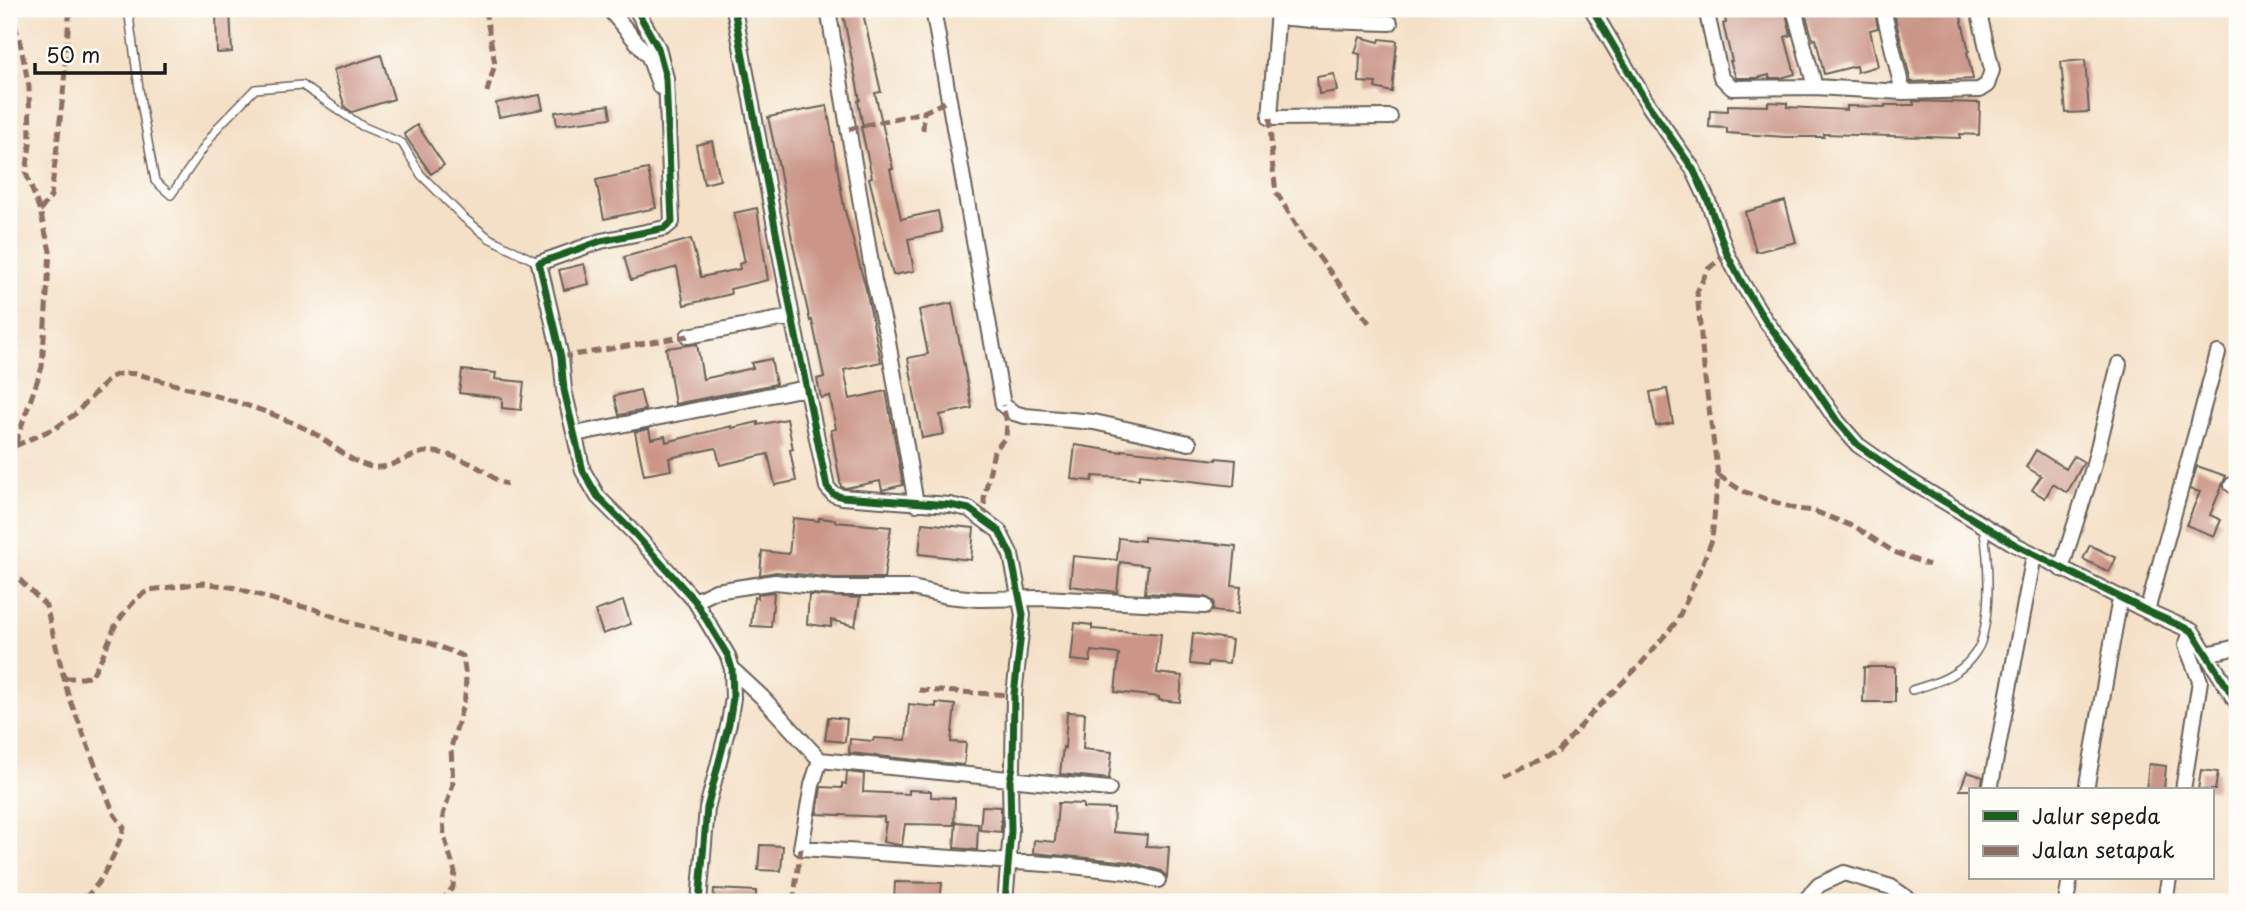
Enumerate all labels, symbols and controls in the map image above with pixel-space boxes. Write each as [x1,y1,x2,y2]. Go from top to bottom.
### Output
scale bar [35,32,164,76]
text: 50 m [46,38,100,70]
legend [1969,788,2214,880]
text: Jalur sepeda [2032,799,2160,831]
text: Jalan setapak [2032,833,2175,865]

